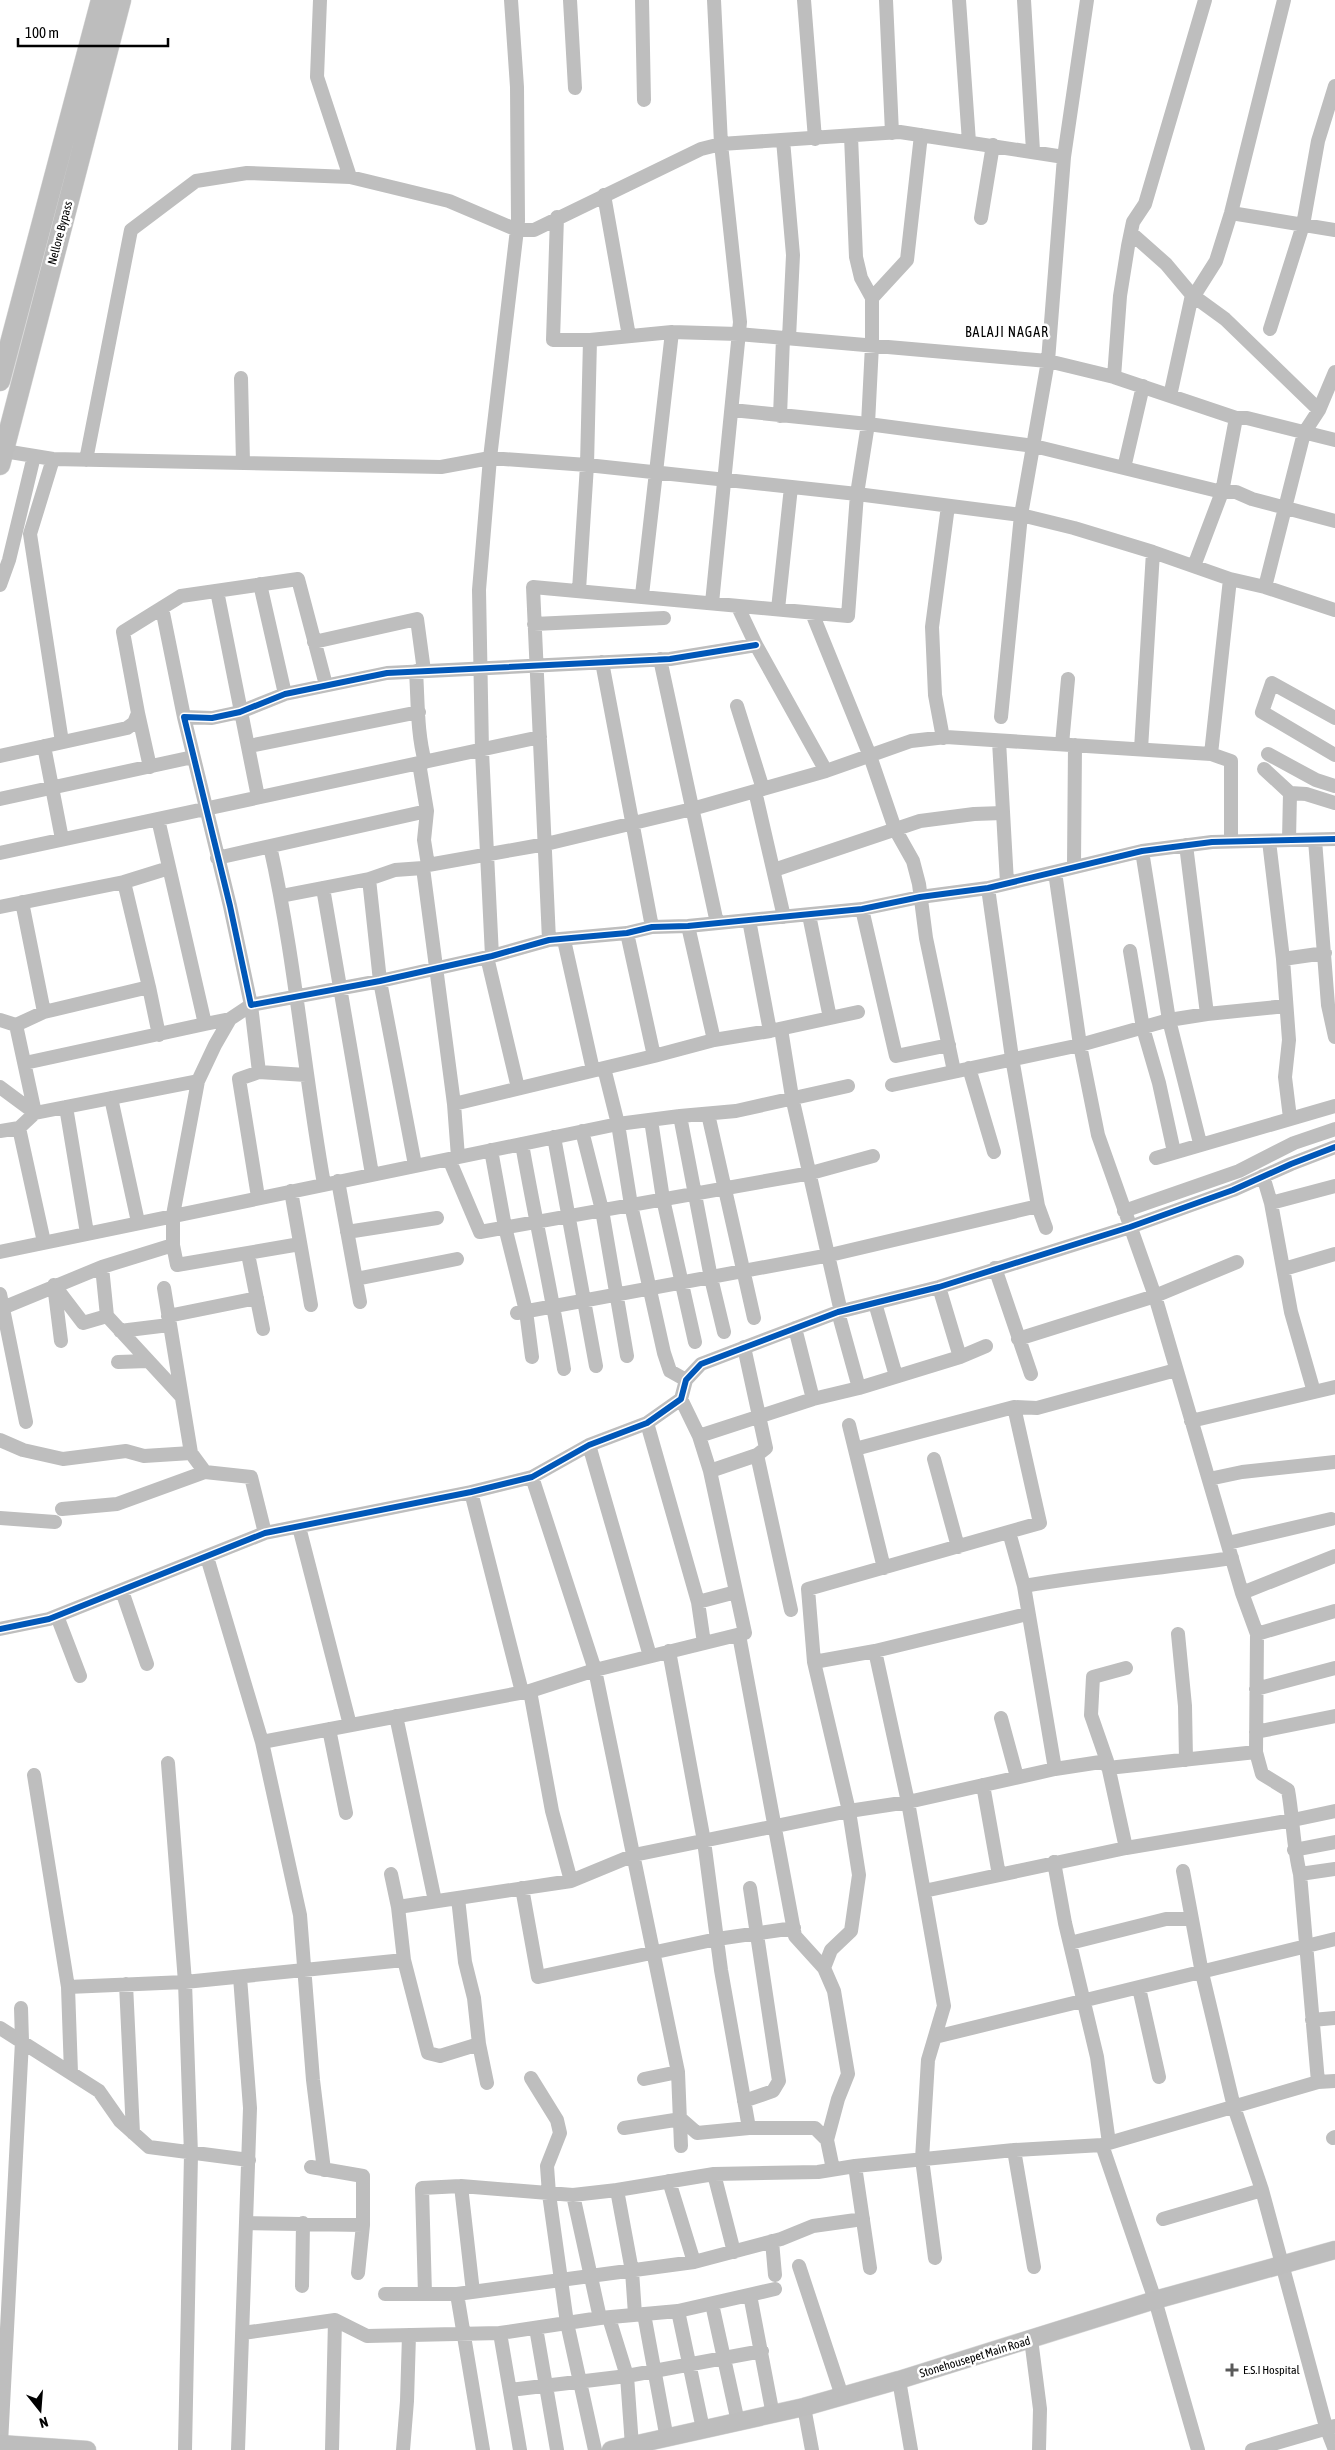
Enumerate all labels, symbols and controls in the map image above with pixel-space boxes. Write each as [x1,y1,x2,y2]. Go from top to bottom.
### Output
scale bar [18,15,168,47]
text: 100 m [25,24,59,41]
street label: Nellore Bypass [45,200,75,266]
district label: BALAJI NAGAR [965,324,1049,340]
street label: Stonehousepet Main Road [918,2333,1032,2381]
marker: E.S.I Hospital [1225,2363,1239,2377]
place label: E.S.I Hospital [1243,2363,1300,2377]
north arrow [15,2385,65,2435]
text: N [38,2414,50,2431]

